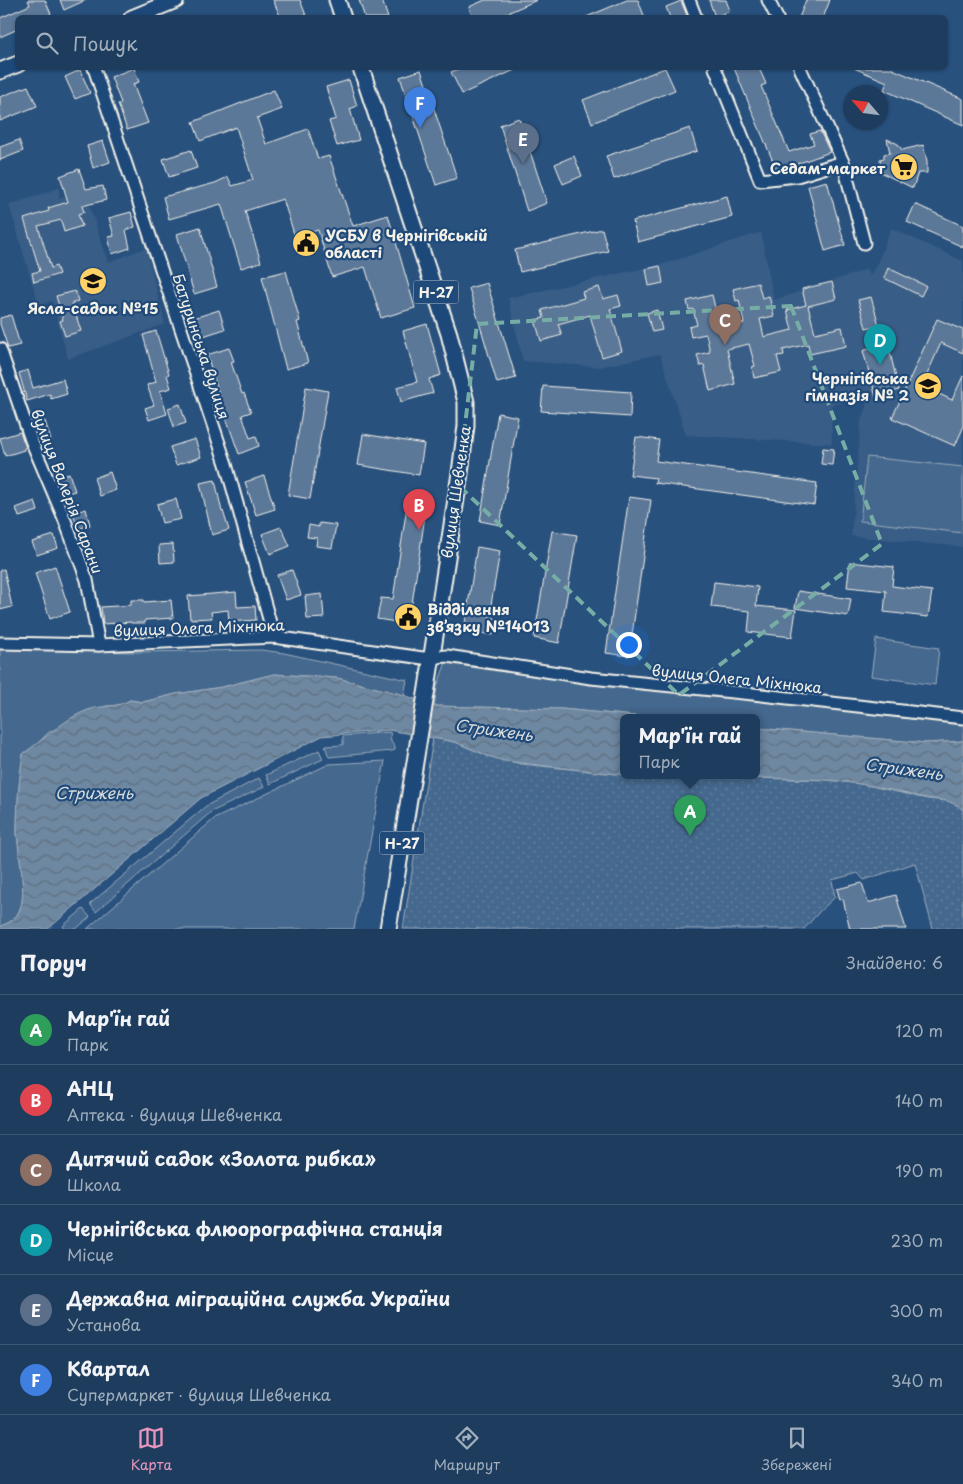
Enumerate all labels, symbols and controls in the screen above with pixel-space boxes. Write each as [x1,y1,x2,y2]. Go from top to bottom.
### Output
search box [15,15,948,70]
icon: search [33,29,61,57]
text: Пошук [73,29,138,57]
north arrow [843,85,888,130]
pin: F [404,87,436,128]
pin: E [507,123,539,164]
supermarket icon: Седам-маркет [889,152,919,182]
place label: Седам-маркет [770,156,886,179]
place label: УСБУ в Чернігівській області [325,223,488,263]
public building icon: УСБУ в Чернігівській області [291,228,321,258]
school or university icon: Ясла-садок №15 [78,266,108,296]
street label: Батуринська вулиця [168,270,236,422]
road number: Н-27 [414,280,458,304]
place label: Ясла-садок №15 [28,296,159,319]
pin: C [709,304,741,345]
pin: D [864,324,896,365]
place label: Чернігівська гімназія № 2 [805,366,909,406]
school or university icon: Чернігівська гімназія № 2 [913,371,943,401]
street label: вулиця Валерія Сарани [26,405,110,577]
street label: вулиця Шевченка [434,424,476,560]
pin: B [403,489,435,530]
place label: Відділення зв’язку №14013 [426,597,550,637]
public building icon: Відділення зв’язку №14013 [393,602,423,632]
street label: вулиця Олега Міхнюка [113,612,286,641]
your location [616,632,642,658]
street label: вулиця Олега Міхнюка [651,658,824,698]
water label: Стрижень [454,712,535,746]
popup [620,714,760,779]
text: Мар'їн гай [638,721,742,749]
text: Парк [638,749,680,773]
water label: Стрижень [864,751,945,785]
water label: Стрижень [55,780,134,804]
pin: A [674,795,706,836]
road number: Н-27 [380,831,424,854]
text: Поруч [20,946,87,978]
text: Знайдено: 6 [846,950,943,974]
text: Мар'їн гай [67,1004,170,1032]
text: A [30,1018,42,1042]
text: 120 m [896,1018,943,1042]
text: Парк [67,1032,108,1056]
text: АНЦ [67,1074,113,1102]
text: B [31,1088,41,1112]
text: 140 m [895,1088,943,1112]
text: Аптека · вулиця Шевченка [67,1102,282,1126]
text: Дитячий садок «Золота рибка» [67,1144,376,1172]
text: C [30,1158,42,1182]
text: 190 m [895,1158,943,1182]
text: Школа [67,1172,121,1196]
text: Чернігівська флюорографічна станція [67,1214,443,1242]
text: D [30,1228,42,1252]
text: 230 m [891,1228,943,1252]
text: Місце [67,1242,114,1266]
text: Державна міграційна служба України [67,1284,450,1312]
text: E [31,1298,41,1322]
text: 300 m [889,1298,943,1322]
text: Установа [67,1312,140,1336]
text: Квартал [67,1354,150,1382]
text: F [31,1368,41,1392]
text: 340 m [891,1368,943,1392]
text: Супермаркет · вулиця Шевченка [67,1382,331,1406]
tab: Карта [131,1424,172,1475]
tab: Маршрут [434,1424,500,1475]
tab: Збережені [762,1424,832,1475]

